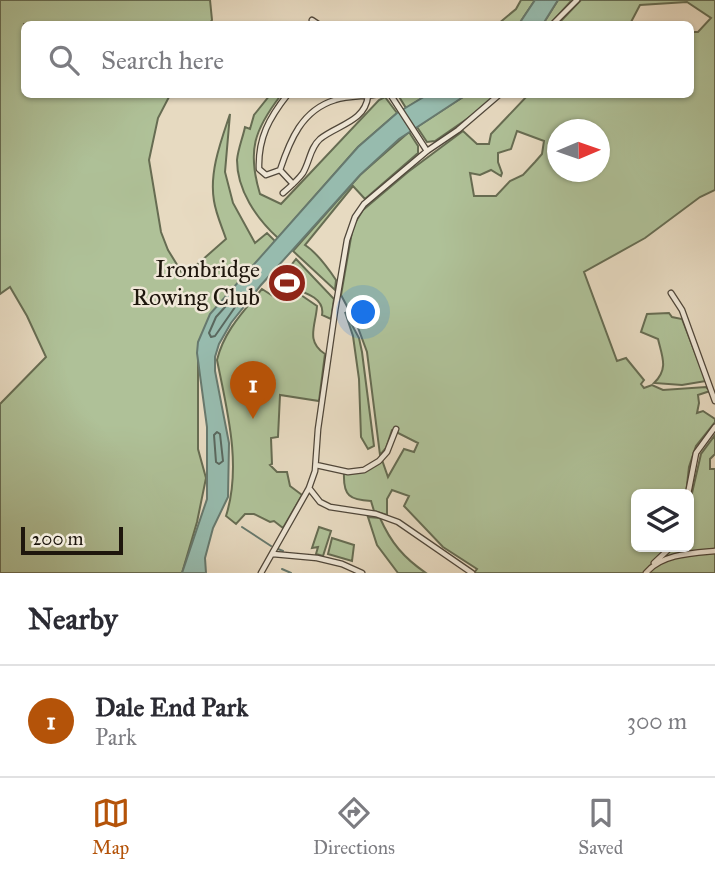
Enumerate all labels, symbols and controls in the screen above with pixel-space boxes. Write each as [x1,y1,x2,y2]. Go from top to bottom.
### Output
search box [21,21,694,98]
icon: search [45,41,83,79]
text: Search here [101,44,224,76]
north arrow [547,119,610,182]
place label: Ironbridge Rowing Club [132,254,260,312]
sports icon: Ironbridge Rowing Club [266,262,308,304]
your location [346,295,380,329]
pin: 1 [230,361,276,419]
map controls [631,489,694,552]
button: layers [631,489,694,552]
scale bar [21,524,122,556]
text: 200 m [32,527,84,550]
text: Nearby [28,601,118,637]
text: Dale End Park [95,691,248,723]
text: 1 [46,707,56,735]
text: 300 m [627,707,687,735]
text: Park [95,723,137,751]
tab: Map [92,794,130,859]
tab: Directions [313,794,395,859]
tab: Saved [578,794,623,859]

